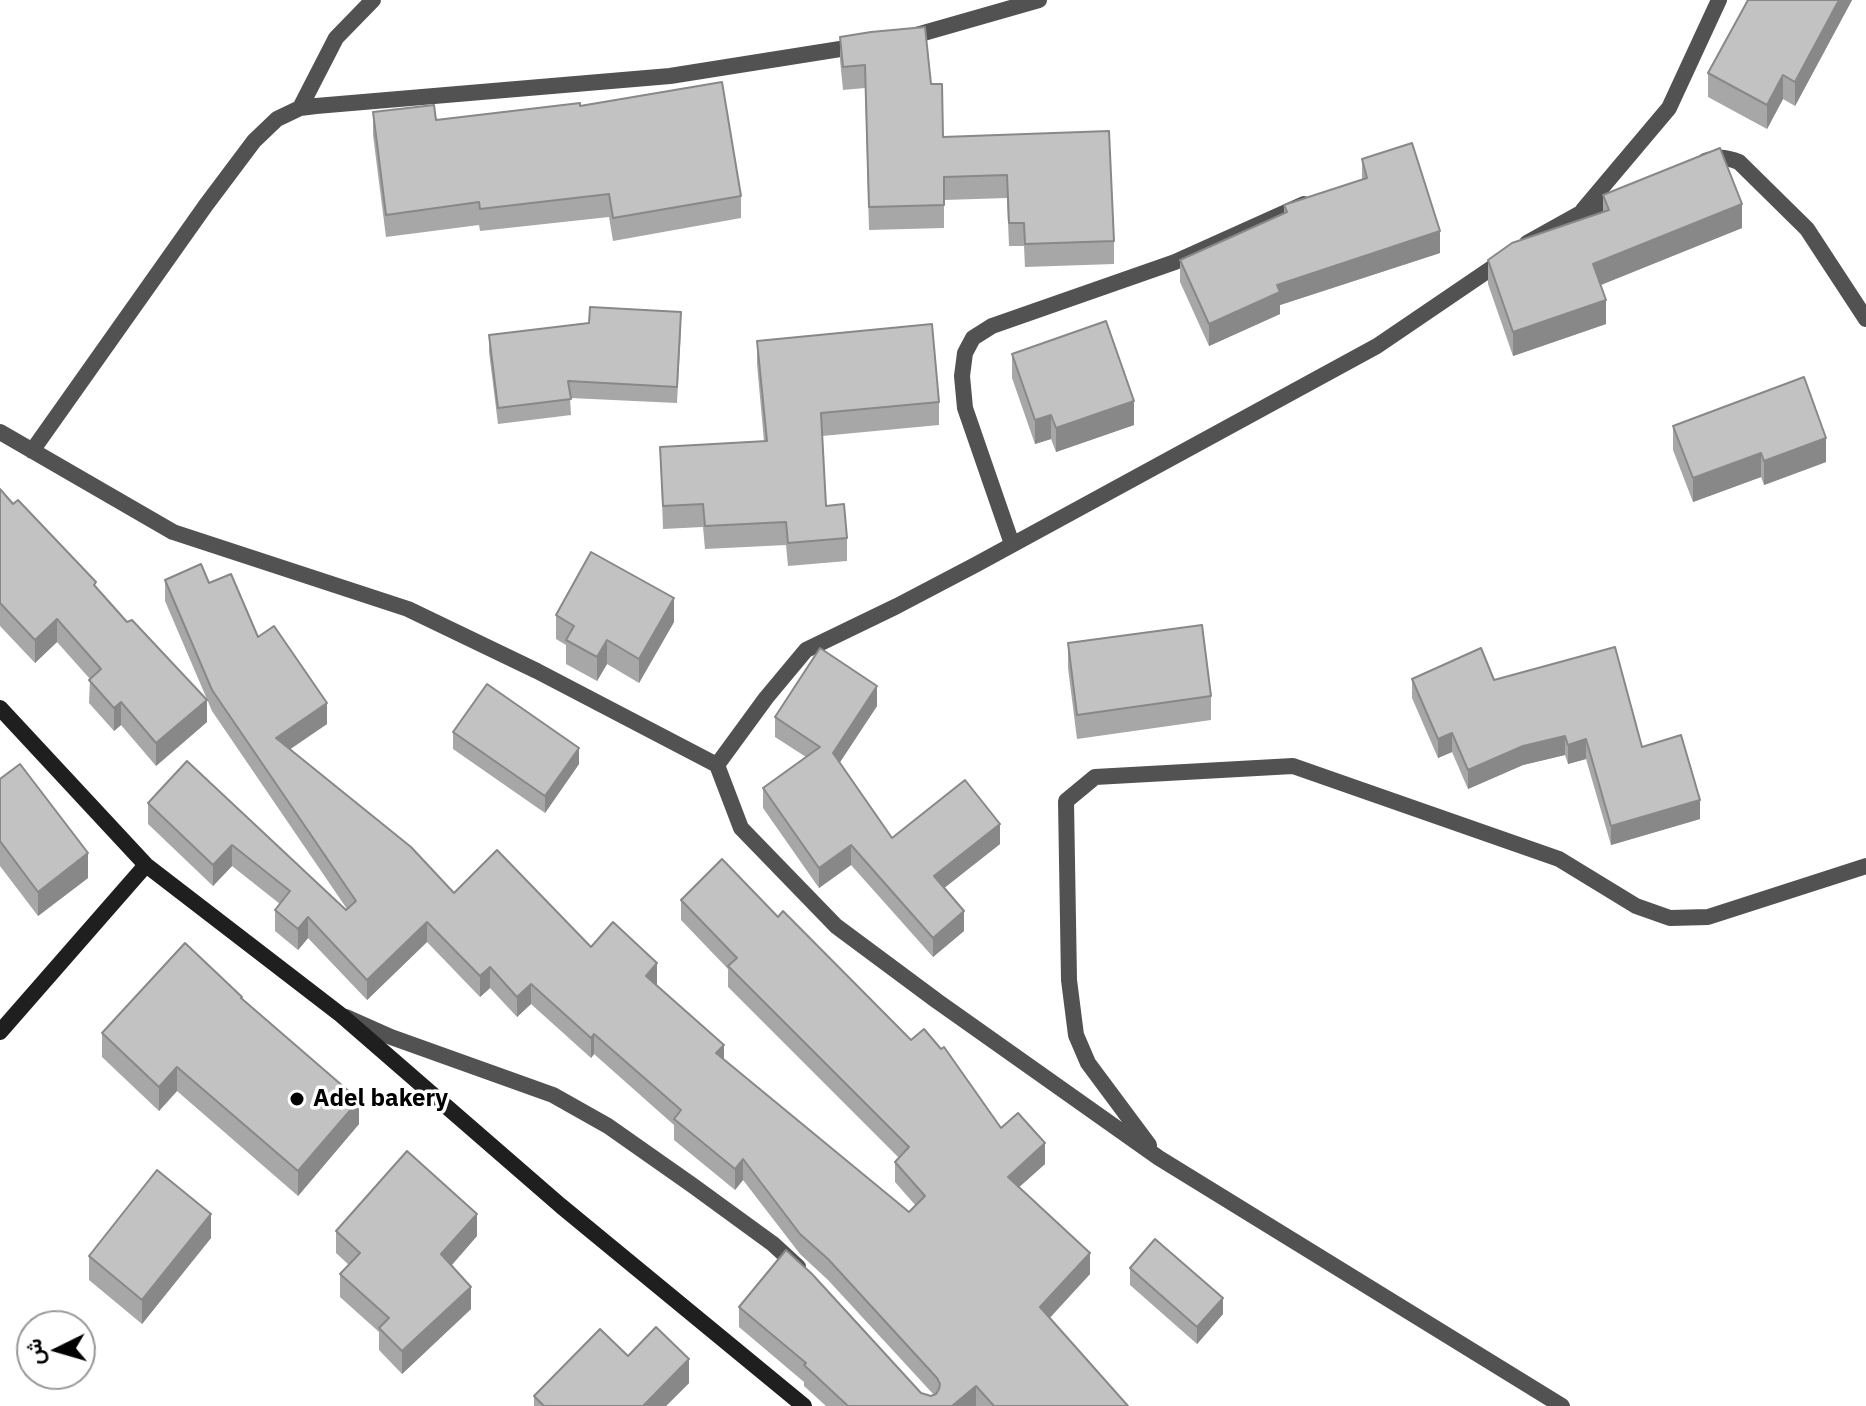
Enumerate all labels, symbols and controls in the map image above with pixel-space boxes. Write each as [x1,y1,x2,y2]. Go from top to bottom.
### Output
place label: Adel bakery [313,1085,448,1113]
marker: Adel bakery [288,1090,306,1108]
north arrow [16,1310,96,1390]
text: ش [18,1338,49,1366]

